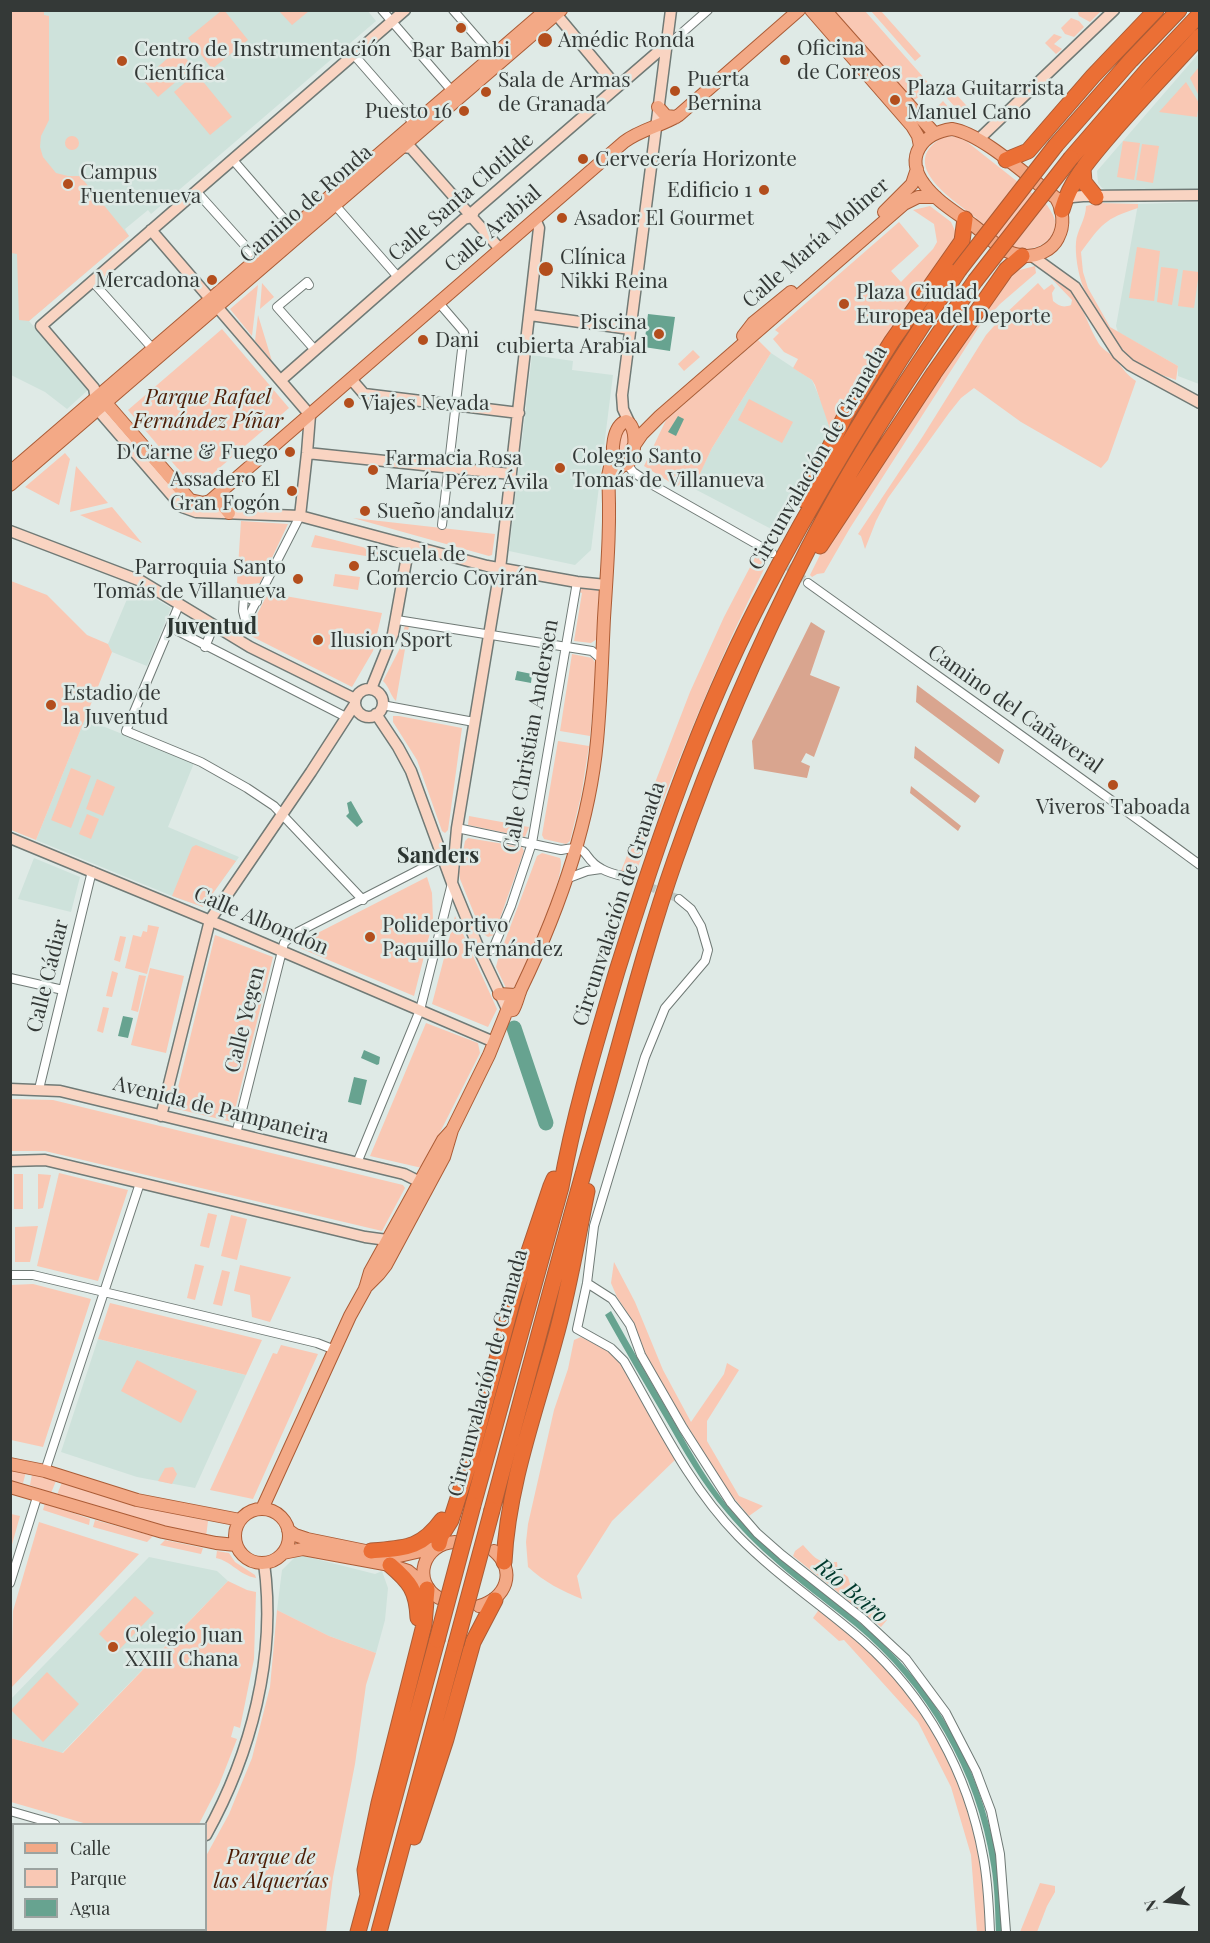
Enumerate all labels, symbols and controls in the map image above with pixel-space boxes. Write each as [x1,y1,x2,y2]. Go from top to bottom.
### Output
marker: Bar Bambi [454,21,468,35]
place label: Amédic Ronda [558,27,695,53]
marker: Amédic Ronda [536,31,554,49]
place label: Oficina de Correos [797,35,901,85]
place label: Centro de Instrumentación Científica [134,36,391,86]
place label: Bar Bambi [412,37,510,63]
marker: Oficina de Correos [778,53,792,67]
marker: Centro de Instrumentación Científica [115,54,129,68]
place label: Puerta Bernina [687,66,762,116]
place label: Sala de Armas de Granada [498,67,631,117]
place label: Plaza Guitarrista Manuel Cano [907,75,1064,125]
marker: Puerta Bernina [668,84,682,98]
marker: Sala de Armas de Granada [479,85,493,99]
marker: Plaza Guitarrista Manuel Cano [888,93,902,107]
place label: Puesto 16 [365,98,452,124]
marker: Puesto 16 [457,104,471,118]
street label: Calle Santa Clotilde [383,127,539,267]
street label: Camino de Ronda [235,140,377,268]
place label: Cervecería Horizonte [595,146,797,172]
marker: Cervecería Horizonte [576,152,590,166]
place label: Campus Fuentenueva [80,159,201,209]
street label: Calle María Moliner [737,172,895,314]
marker: Campus Fuentenueva [61,177,75,191]
place label: Edificio 1 [667,177,752,203]
street label: Calle Arabial [439,180,547,278]
marker: Edificio 1 [757,183,771,197]
place label: Asador El Gourmet [574,205,754,231]
marker: Asador El Gourmet [555,211,569,225]
place label: Clínica Nikki Reina [560,244,668,294]
marker: Clínica Nikki Reina [537,260,555,278]
place label: Mercadona [95,267,200,293]
marker: Mercadona [205,273,219,287]
place label: Plaza Ciudad Europea del Deporte [856,279,1051,329]
marker: Plaza Ciudad Europea del Deporte [837,297,851,311]
place label: Piscina cubierta Arabial [496,309,647,359]
place label: Dani [435,327,479,353]
marker: Piscina cubierta Arabial [652,327,666,341]
marker: Dani [416,333,430,347]
street label: Circunvalación de Granada [743,341,893,575]
park label: Parque Rafael Fernández Píñar [133,384,283,434]
place label: Viajes Nevada [361,390,489,416]
marker: Viajes Nevada [342,396,356,410]
place label: D'Carne & Fuego [116,439,278,465]
place label: Colegio Santo Tomás de Villanueva [572,443,765,493]
marker: D'Carne & Fuego [283,445,297,459]
place label: Farmacia Rosa María Pérez Ávila [385,445,548,495]
marker: Colegio Santo Tomás de Villanueva [553,461,567,475]
marker: Farmacia Rosa María Pérez Ávila [366,463,380,477]
place label: Assadero El Gran Fogón [170,466,280,516]
marker: Assadero El Gran Fogón [285,484,299,498]
place label: Sueño andaluz [377,498,514,524]
marker: Sueño andaluz [358,504,372,518]
place label: Escuela de Comercio Covirán [366,541,538,591]
place label: Parroquia Santo Tomás de Villanueva [93,554,286,604]
marker: Escuela de Comercio Covirán [347,559,361,573]
marker: Parroquia Santo Tomás de Villanueva [291,572,305,586]
district label: Juventud [167,614,257,640]
street label: Calle Christian Andersen [498,617,564,855]
place label: Ilusion Sport [330,627,452,653]
marker: Ilusion Sport [311,633,325,647]
street label: Camino del Cañaveral [923,639,1107,779]
place label: Estadio de la Juventud [63,680,169,730]
marker: Estadio de la Juventud [44,698,58,712]
marker: Viveros Taboada [1106,778,1120,792]
street label: Circunvalación de Granada [568,779,670,1029]
place label: Viveros Taboada [1036,794,1190,820]
district label: Sanders [397,843,479,869]
street label: Calle Albondón [190,881,332,961]
place label: Polideportivo Paquillo Fernández [382,912,563,962]
street label: Calle Cádiar [22,917,74,1035]
marker: Polideportivo Paquillo Fernández [363,930,377,944]
street label: Calle Yegen [220,964,270,1076]
street label: Avenida de Pampaneira [110,1071,332,1149]
street label: Circunvalación de Granada [443,1246,533,1500]
water label: Río Beiro [809,1553,893,1629]
place label: Colegio Juan XXIII Chana [125,1622,243,1672]
marker: Colegio Juan XXIII Chana [106,1640,120,1654]
legend [12,1823,207,1931]
text: Calle [70,1836,111,1860]
park label: Parque de las Alquerías [214,1844,328,1894]
text: Parque [70,1866,127,1890]
north arrow [1138,1871,1198,1931]
text: Agua [70,1896,110,1920]
text: N [1138,1897,1162,1914]

